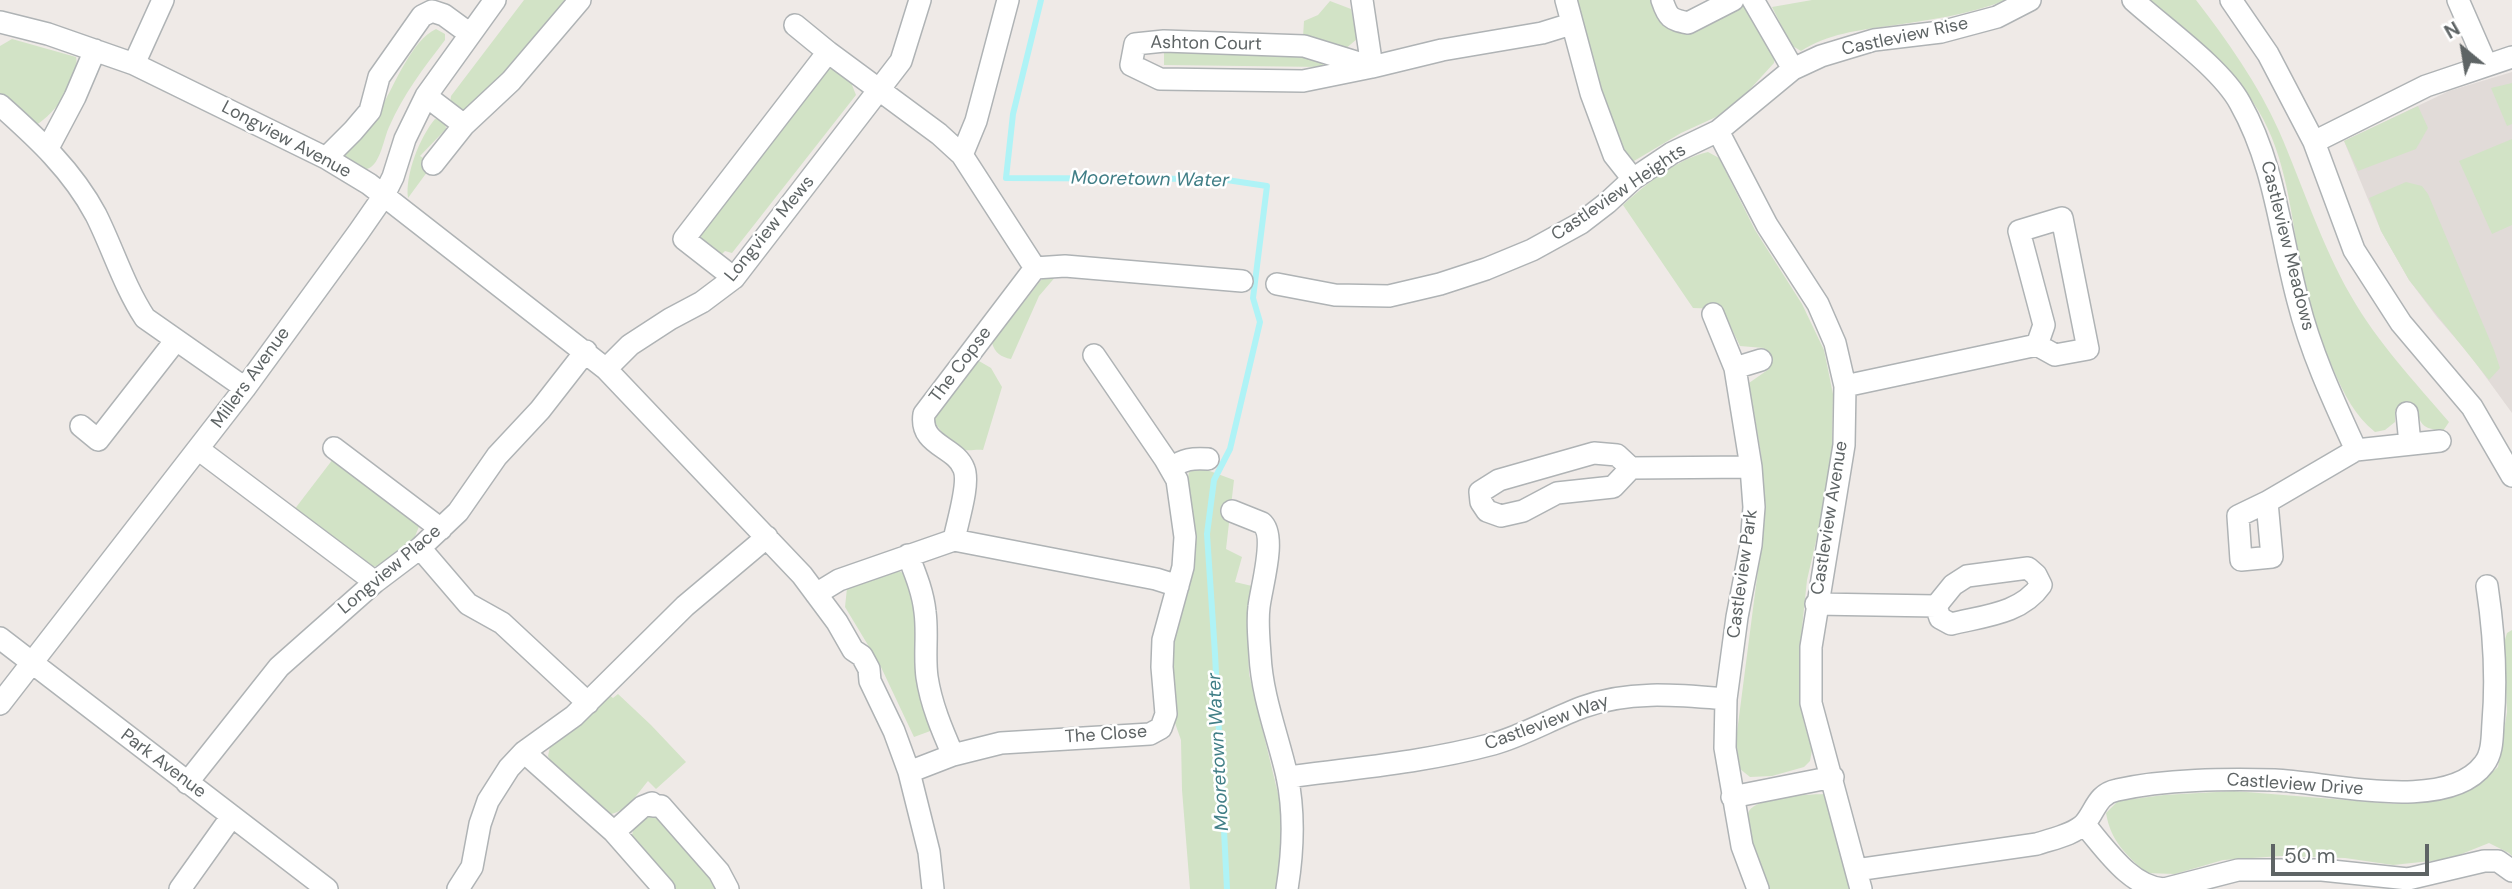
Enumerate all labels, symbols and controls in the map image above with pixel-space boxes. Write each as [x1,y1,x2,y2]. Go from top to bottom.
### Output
street label: Castleview Rise [1840,13,1970,61]
north arrow [2428,14,2498,84]
text: N [2440,16,2464,45]
street label: Ashton Court [1150,32,1262,56]
street label: Longview Avenue [218,97,354,183]
street label: Castleview Heights [1548,140,1690,246]
street label: Castleview Meadows [2255,159,2319,333]
water label: Mooretown Water [1071,167,1229,193]
street label: Longview Mews [721,172,819,286]
street label: Millers Avenue [207,323,295,433]
street label: The Copse [925,323,997,407]
street label: Castleview Avenue [1807,439,1853,597]
street label: Castleview Park [1723,508,1763,640]
street label: Longview Place [334,521,446,619]
water label: Mooretown Water [1203,672,1235,832]
street label: Castleview Way [1482,691,1612,755]
street label: The Close [1064,721,1148,749]
street label: Park Avenue [116,725,210,803]
street label: Castleview Drive [2226,769,2364,801]
scale bar [2274,830,2432,874]
text: 50 m [2284,842,2335,870]

